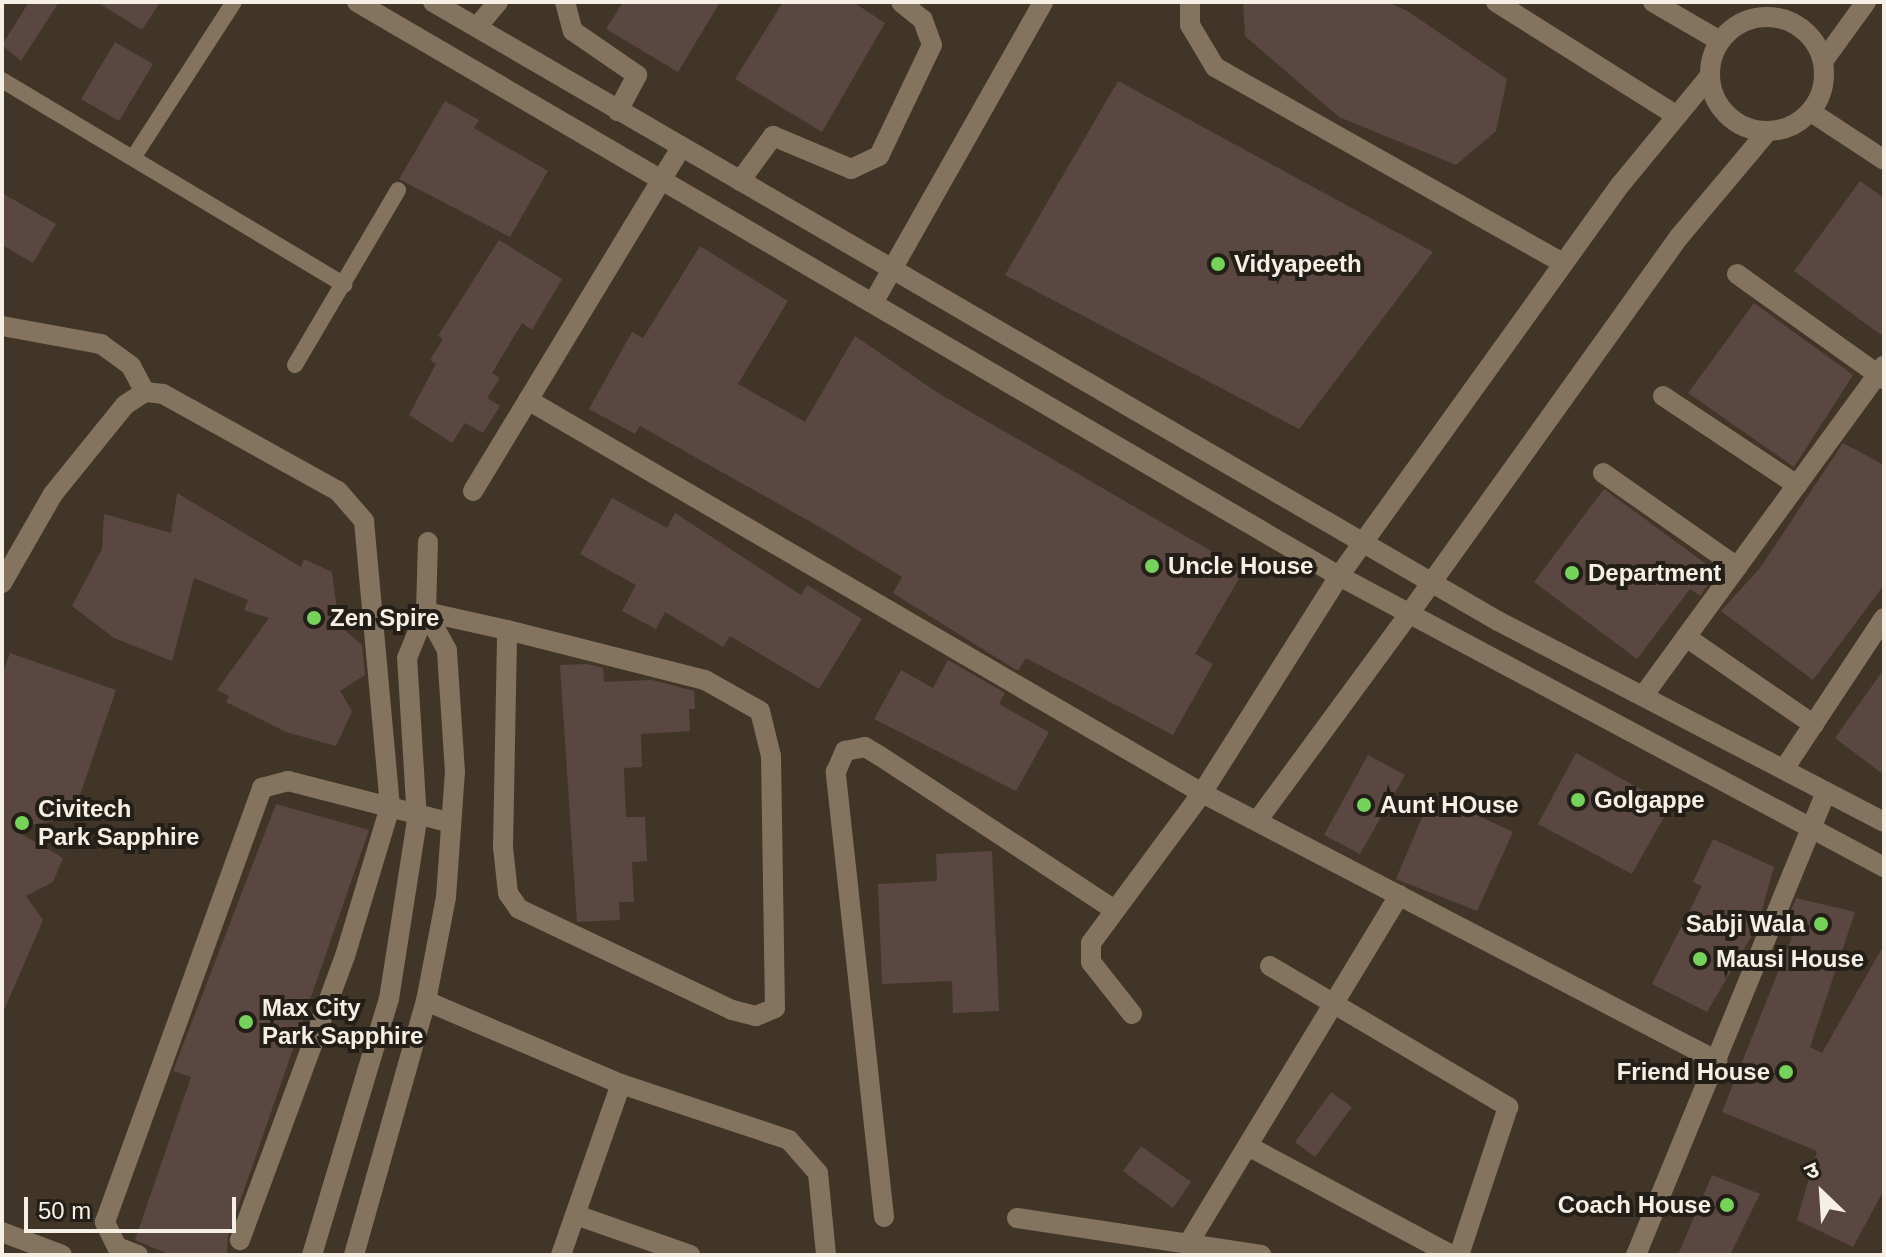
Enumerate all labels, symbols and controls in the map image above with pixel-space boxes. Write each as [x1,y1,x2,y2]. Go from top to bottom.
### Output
place label: Vidyapeeth [1234,250,1362,278]
marker: Vidyapeeth [1209,255,1227,273]
place label: Uncle House [1168,552,1313,580]
marker: Uncle House [1143,557,1161,575]
place label: Department [1588,559,1721,587]
marker: Department [1563,564,1581,582]
place label: Zen Spire [330,604,439,632]
marker: Zen Spire [305,609,323,627]
place label: Golgappe [1594,786,1705,814]
place label: Aunt HOuse [1380,791,1519,819]
marker: Golgappe [1569,791,1587,809]
place label: Civitech Park Sapphire [38,795,199,851]
marker: Aunt HOuse [1355,796,1373,814]
marker: Civitech Park Sapphire [13,814,31,832]
place label: Sabji Wala [1686,910,1805,938]
marker: Sabji Wala [1812,915,1830,933]
place label: Mausi House [1716,945,1864,973]
marker: Mausi House [1691,950,1709,968]
place label: Max City Park Sapphire [262,994,423,1050]
marker: Max City Park Sapphire [237,1013,255,1031]
place label: Friend House [1617,1058,1770,1086]
marker: Friend House [1777,1063,1795,1081]
north arrow [1782,1153,1862,1233]
text: उ [1801,1157,1823,1185]
scale bar [28,1181,240,1231]
place label: Coach House [1558,1191,1711,1219]
marker: Coach House [1718,1196,1736,1214]
text: 50 m [38,1197,91,1224]

